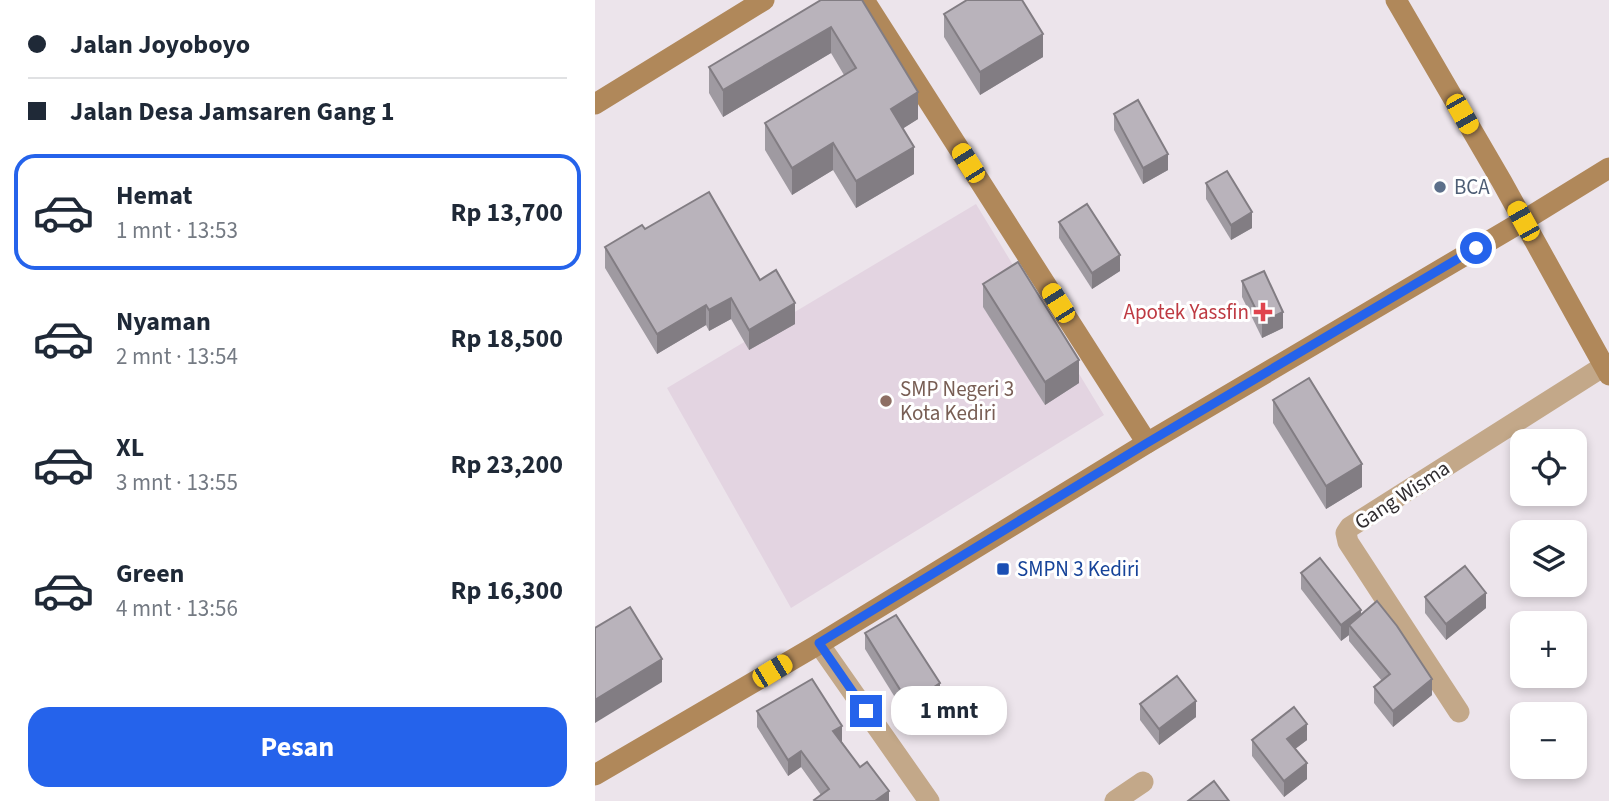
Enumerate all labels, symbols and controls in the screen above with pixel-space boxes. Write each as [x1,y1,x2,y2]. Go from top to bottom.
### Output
text: Jalan Joyoboyo [70,26,250,63]
car [1443,91,1482,137]
text: Jalan Desa Jamsaren Gang 1 [70,93,395,130]
car [948,140,989,186]
place label: BCA [1454,172,1490,202]
text: Hemat [116,177,192,214]
marker: BCA [1432,179,1448,195]
icon: car [32,181,95,244]
text: Rp 13,700 [451,194,563,231]
car [1504,198,1543,244]
text: 1 mnt · 13:53 [116,214,238,247]
route start [1460,232,1492,264]
car [1038,280,1079,326]
place label: Apotek Yassfin [1124,297,1249,327]
text: Nyaman [116,303,211,340]
marker: Apotek Yassfin [1255,304,1271,320]
icon: car [32,307,95,370]
text: Rp 18,500 [451,320,563,357]
text: 2 mnt · 13:54 [116,340,238,373]
place label: SMP Negeri 3 Kota Kediri [900,374,1014,428]
marker: SMP Negeri 3 Kota Kediri [878,393,894,409]
text: XL [116,429,144,466]
map controls [1510,429,1587,779]
button: locate [1510,429,1587,506]
icon: car [32,433,95,496]
text: Rp 23,200 [451,446,563,483]
street label: Gang Wisma [1348,453,1456,537]
text: 3 mnt · 13:55 [116,466,238,499]
button: layers [1510,520,1587,597]
place label: SMPN 3 Kediri [1017,554,1140,584]
text: Green [116,555,184,592]
icon: car [32,559,95,622]
marker: SMPN 3 Kediri [995,561,1011,577]
text: Rp 16,300 [451,572,563,609]
text: 4 mnt · 13:56 [116,592,238,625]
button: + [1510,611,1587,688]
car [749,651,796,691]
callout: 1 mnt [891,686,1006,736]
text: 1 mnt [920,694,978,727]
route end [850,695,882,727]
button: − [1510,702,1587,779]
button: Pesan [28,707,567,787]

